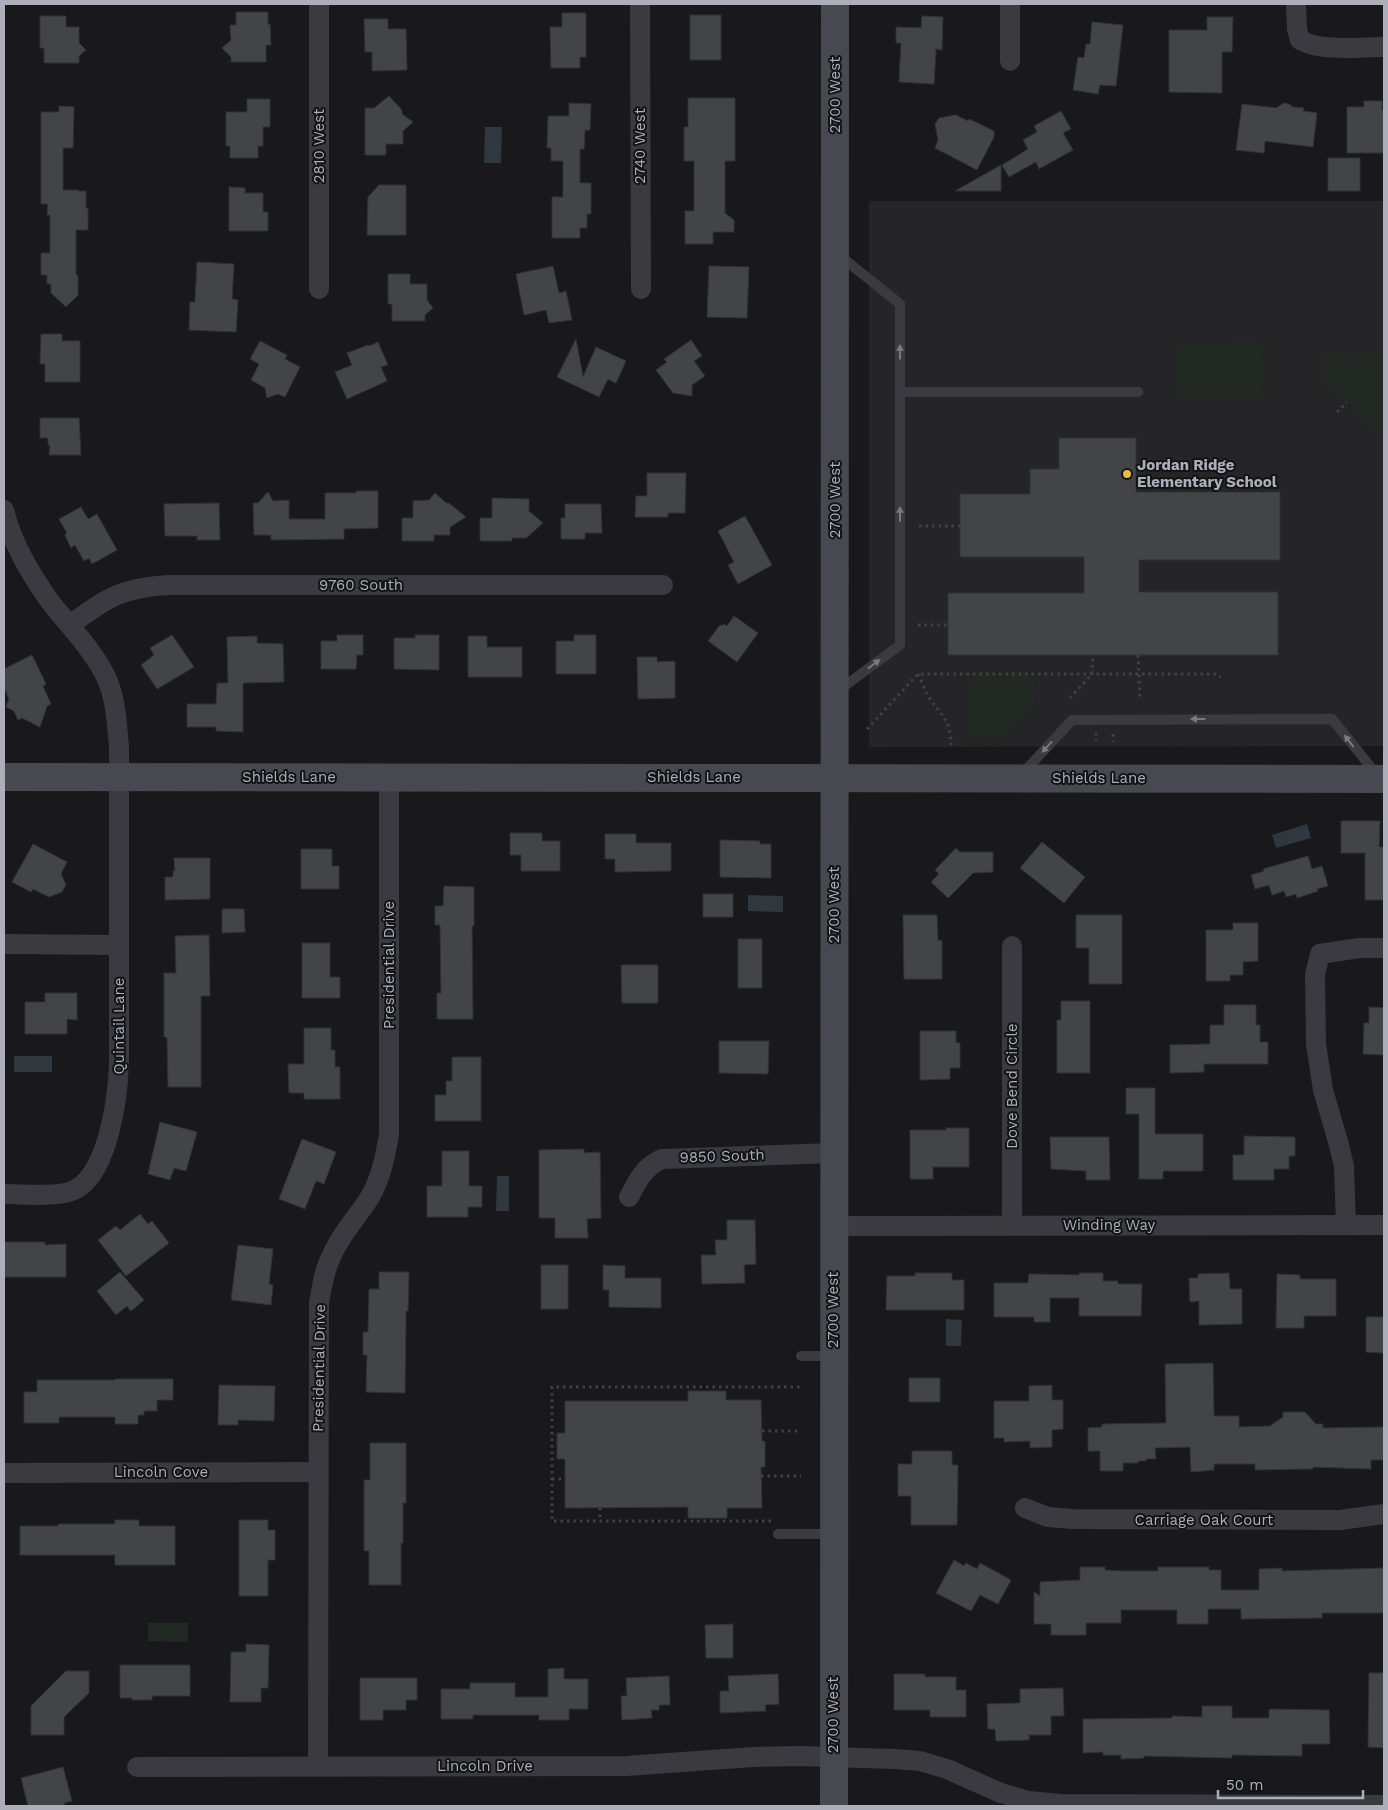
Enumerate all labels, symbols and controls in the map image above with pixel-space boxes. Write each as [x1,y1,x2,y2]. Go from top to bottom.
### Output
street label: 2700 West [826,56,844,133]
street label: 2740 West [631,107,649,184]
street label: 2810 West [310,108,328,183]
one-way arrow [896,343,904,359]
place label: Jordan Ridge Elementary School [1137,456,1277,491]
street label: 2700 West [826,461,844,538]
marker: Jordan Ridge Elementary School [1121,468,1133,480]
one-way arrow [896,506,904,522]
street label: 9760 South [319,576,403,594]
one-way arrow [867,658,880,669]
one-way arrow [1189,715,1205,723]
one-way arrow [1344,734,1355,747]
one-way arrow [1041,741,1053,753]
street label: Shields Lane [242,768,336,786]
street label: Shields Lane [647,768,741,786]
street label: Shields Lane [1052,769,1146,787]
street label: 2700 West [825,866,843,943]
street label: Presidential Drive [380,901,398,1029]
street label: Quintail Lane [110,978,128,1075]
street label: Dove Bend Circle [1003,1023,1021,1149]
street label: 9850 South [679,1146,765,1166]
street label: Winding Way [1063,1216,1156,1234]
street label: 2700 West [824,1271,842,1348]
street label: Presidential Drive [309,1304,329,1432]
street label: Lincoln Cove [114,1463,208,1481]
street label: Carriage Oak Court [1135,1511,1274,1529]
street label: 2700 West [824,1676,842,1753]
street label: Lincoln Drive [437,1757,533,1775]
scale bar [1218,1768,1363,1800]
text: 50 m [1226,1776,1263,1794]

